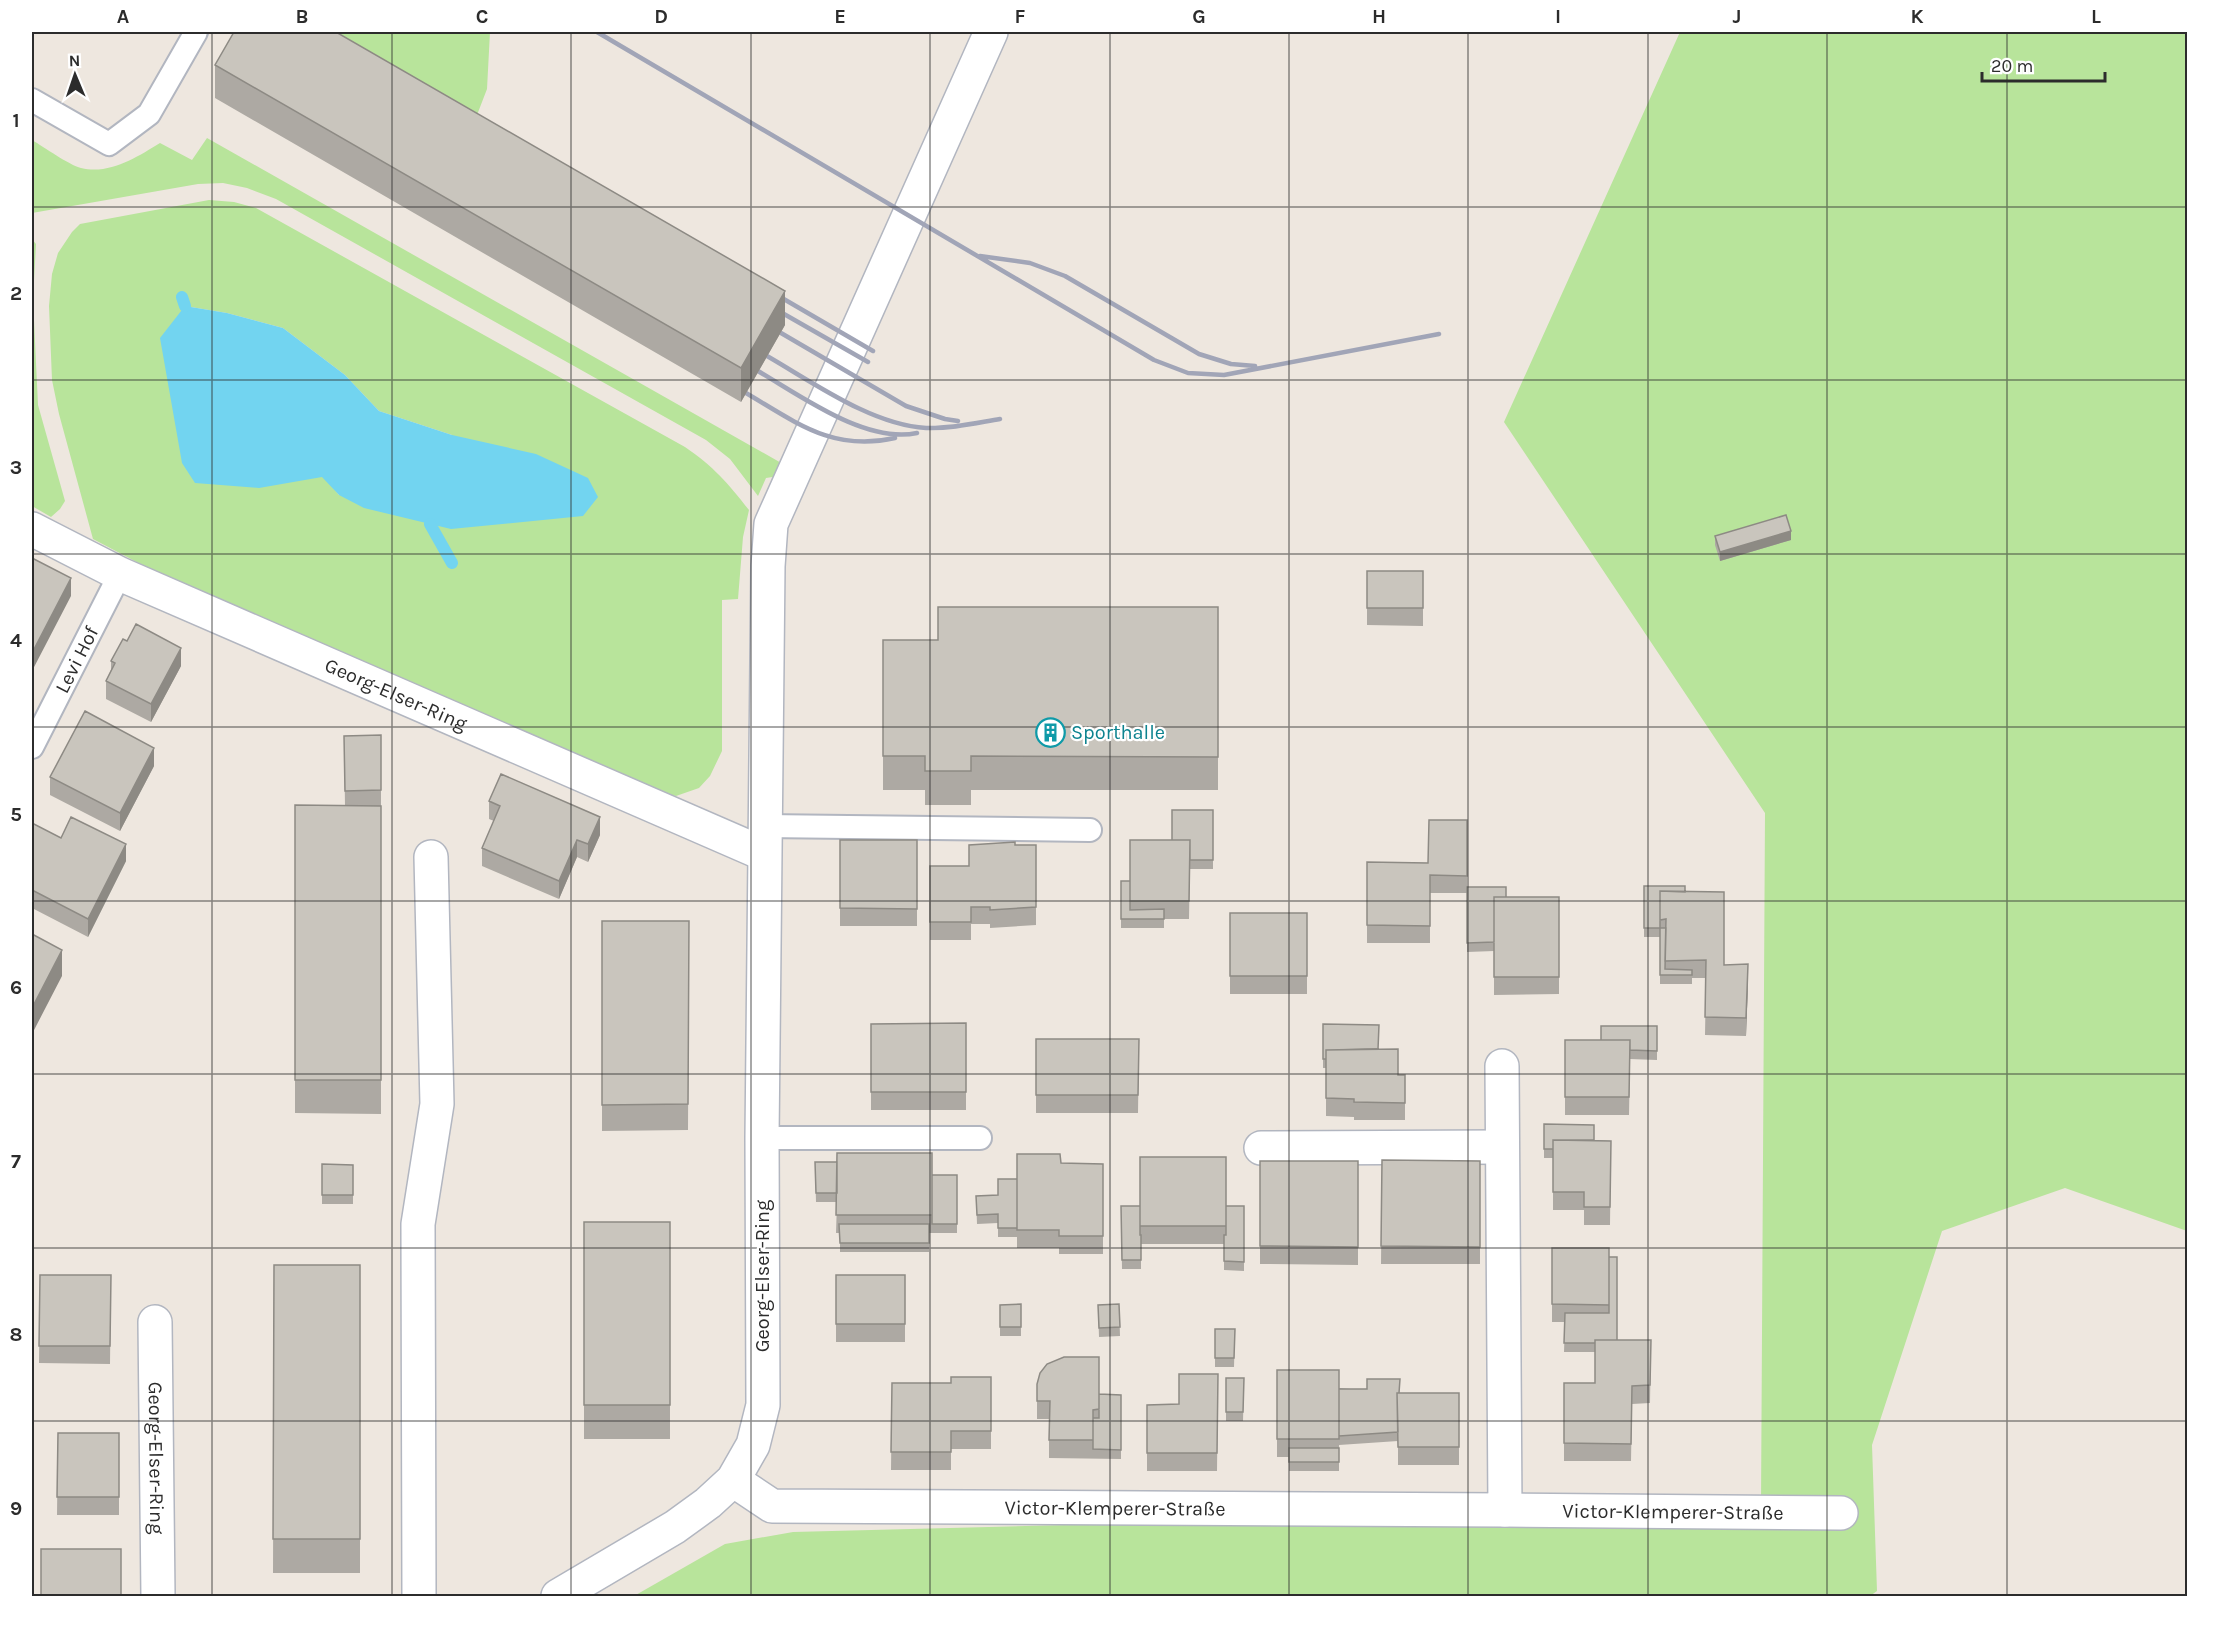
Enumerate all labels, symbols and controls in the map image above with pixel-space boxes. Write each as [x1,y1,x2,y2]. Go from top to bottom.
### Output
text: A [117,5,130,28]
text: B [296,5,308,28]
text: C [476,5,488,28]
text: D [654,5,668,28]
text: E [834,5,846,28]
text: F [1015,5,1026,28]
text: G [1192,5,1206,28]
text: H [1372,5,1386,28]
text: I [1555,5,1561,28]
text: J [1733,5,1741,28]
text: K [1910,5,1924,28]
text: L [2091,5,2101,28]
north arrow [45,45,105,105]
scale bar [1982,45,2105,83]
text: N [68,51,81,70]
text: 20 m [1991,55,2033,77]
text: 1 [12,109,20,132]
text: 2 [10,282,22,305]
text: 3 [10,456,22,479]
street label: Levi Hof [50,622,103,697]
text: 4 [10,629,22,652]
street label: Georg-Elser-Ring [322,653,471,735]
building icon: Sporthalle [1034,716,1066,748]
place label: Sporthalle [1071,721,1165,744]
text: 5 [10,803,22,826]
text: 6 [10,976,22,999]
text: 7 [11,1150,21,1173]
street label: Georg-Elser-Ring [751,1200,774,1352]
text: 8 [10,1323,22,1346]
street label: Georg-Elser-Ring [144,1381,169,1534]
street label: Victor-Klemperer-Straße [1004,1496,1226,1520]
text: 9 [10,1497,22,1520]
street label: Victor-Klemperer-Straße [1562,1499,1784,1524]

